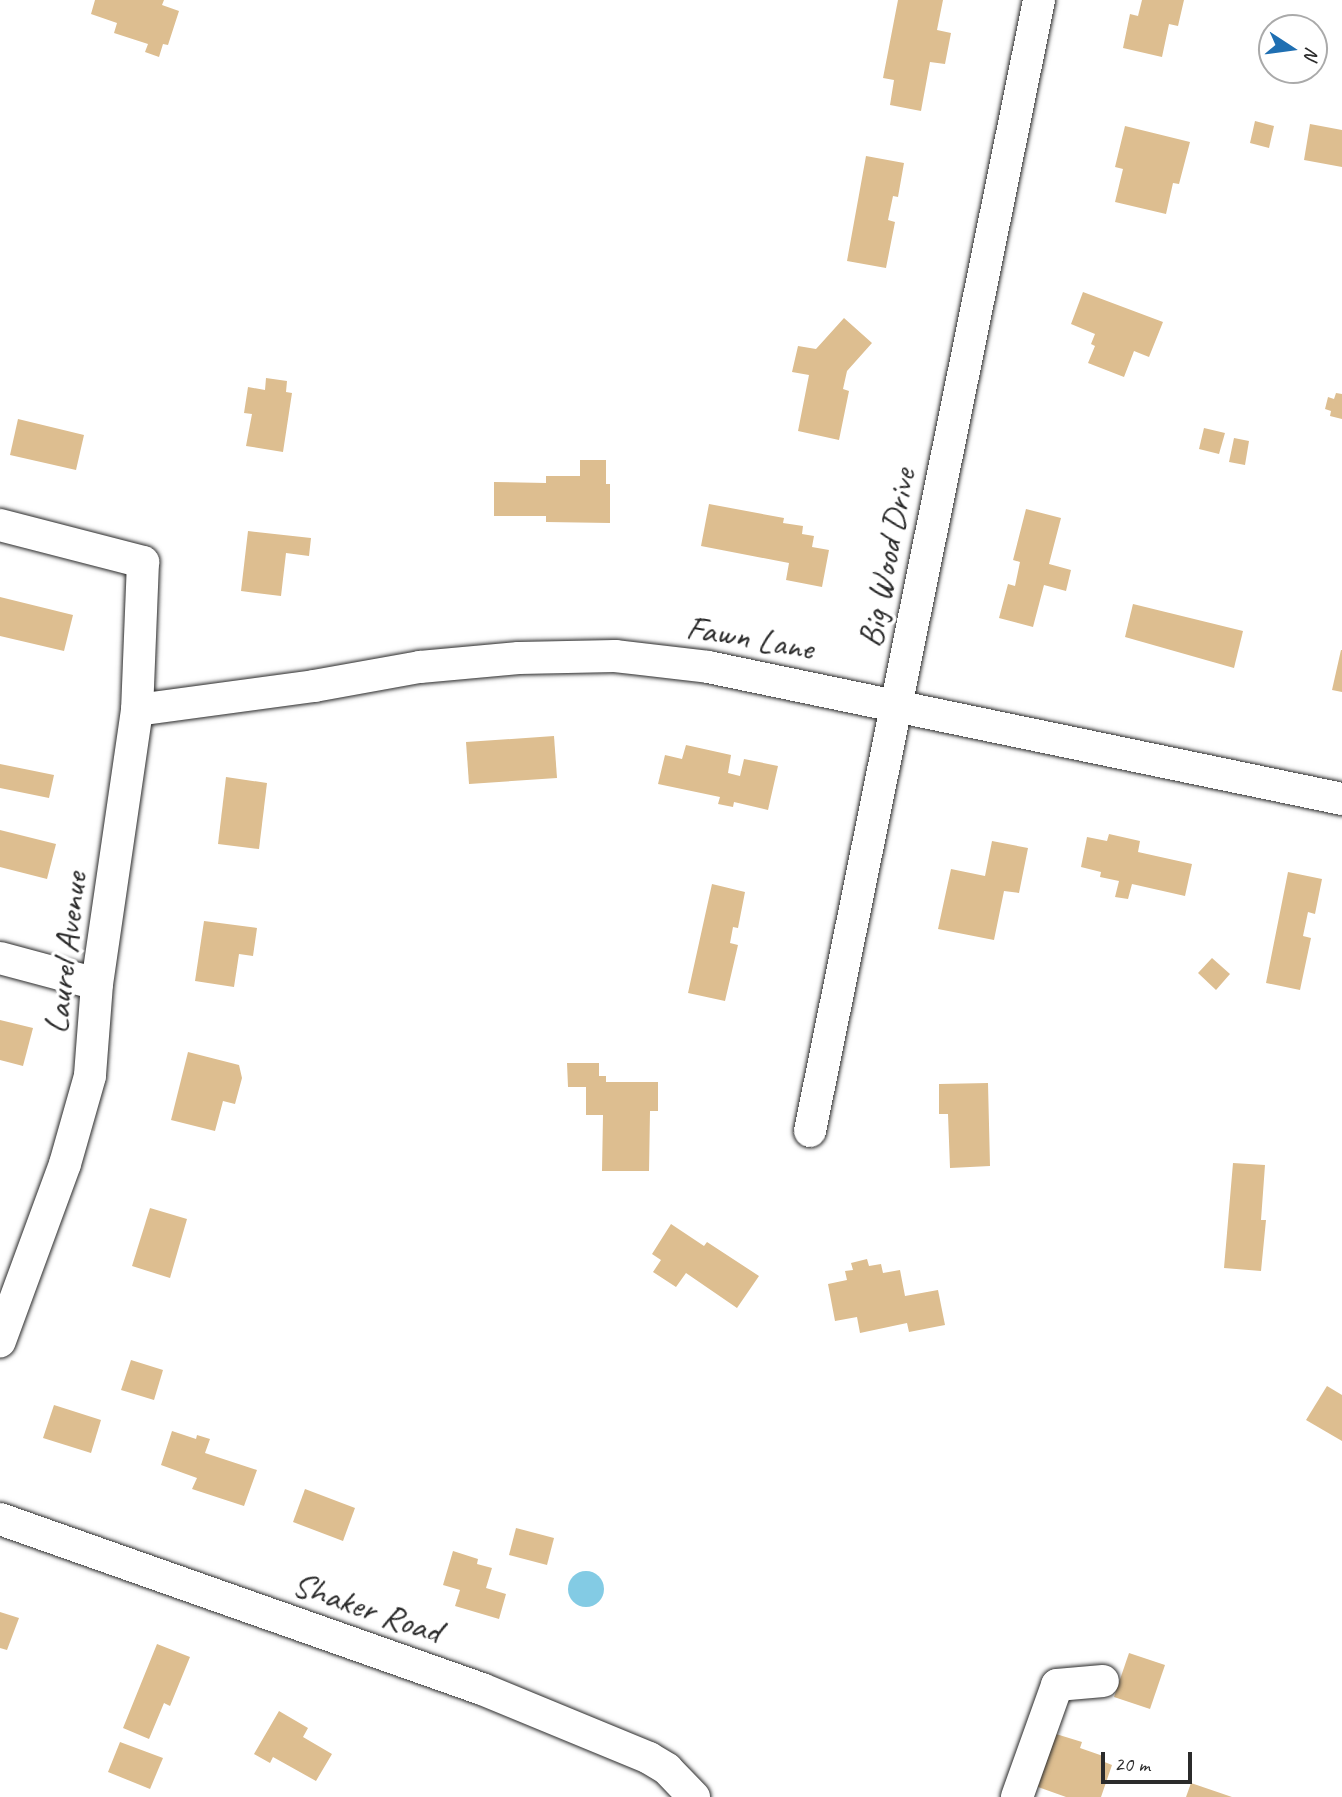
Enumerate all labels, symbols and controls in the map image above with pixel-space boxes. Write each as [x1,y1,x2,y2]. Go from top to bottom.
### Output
north arrow [1258,14,1328,84]
text: N [1298,45,1325,62]
street label: Big Wood Drive [849,465,925,651]
street label: Fawn Lane [683,606,817,670]
street label: Laurel Avenue [35,870,97,1036]
street label: Shaker Road [288,1563,446,1653]
scale bar [1104,1738,1195,1782]
text: 20 m [1114,1751,1150,1777]

